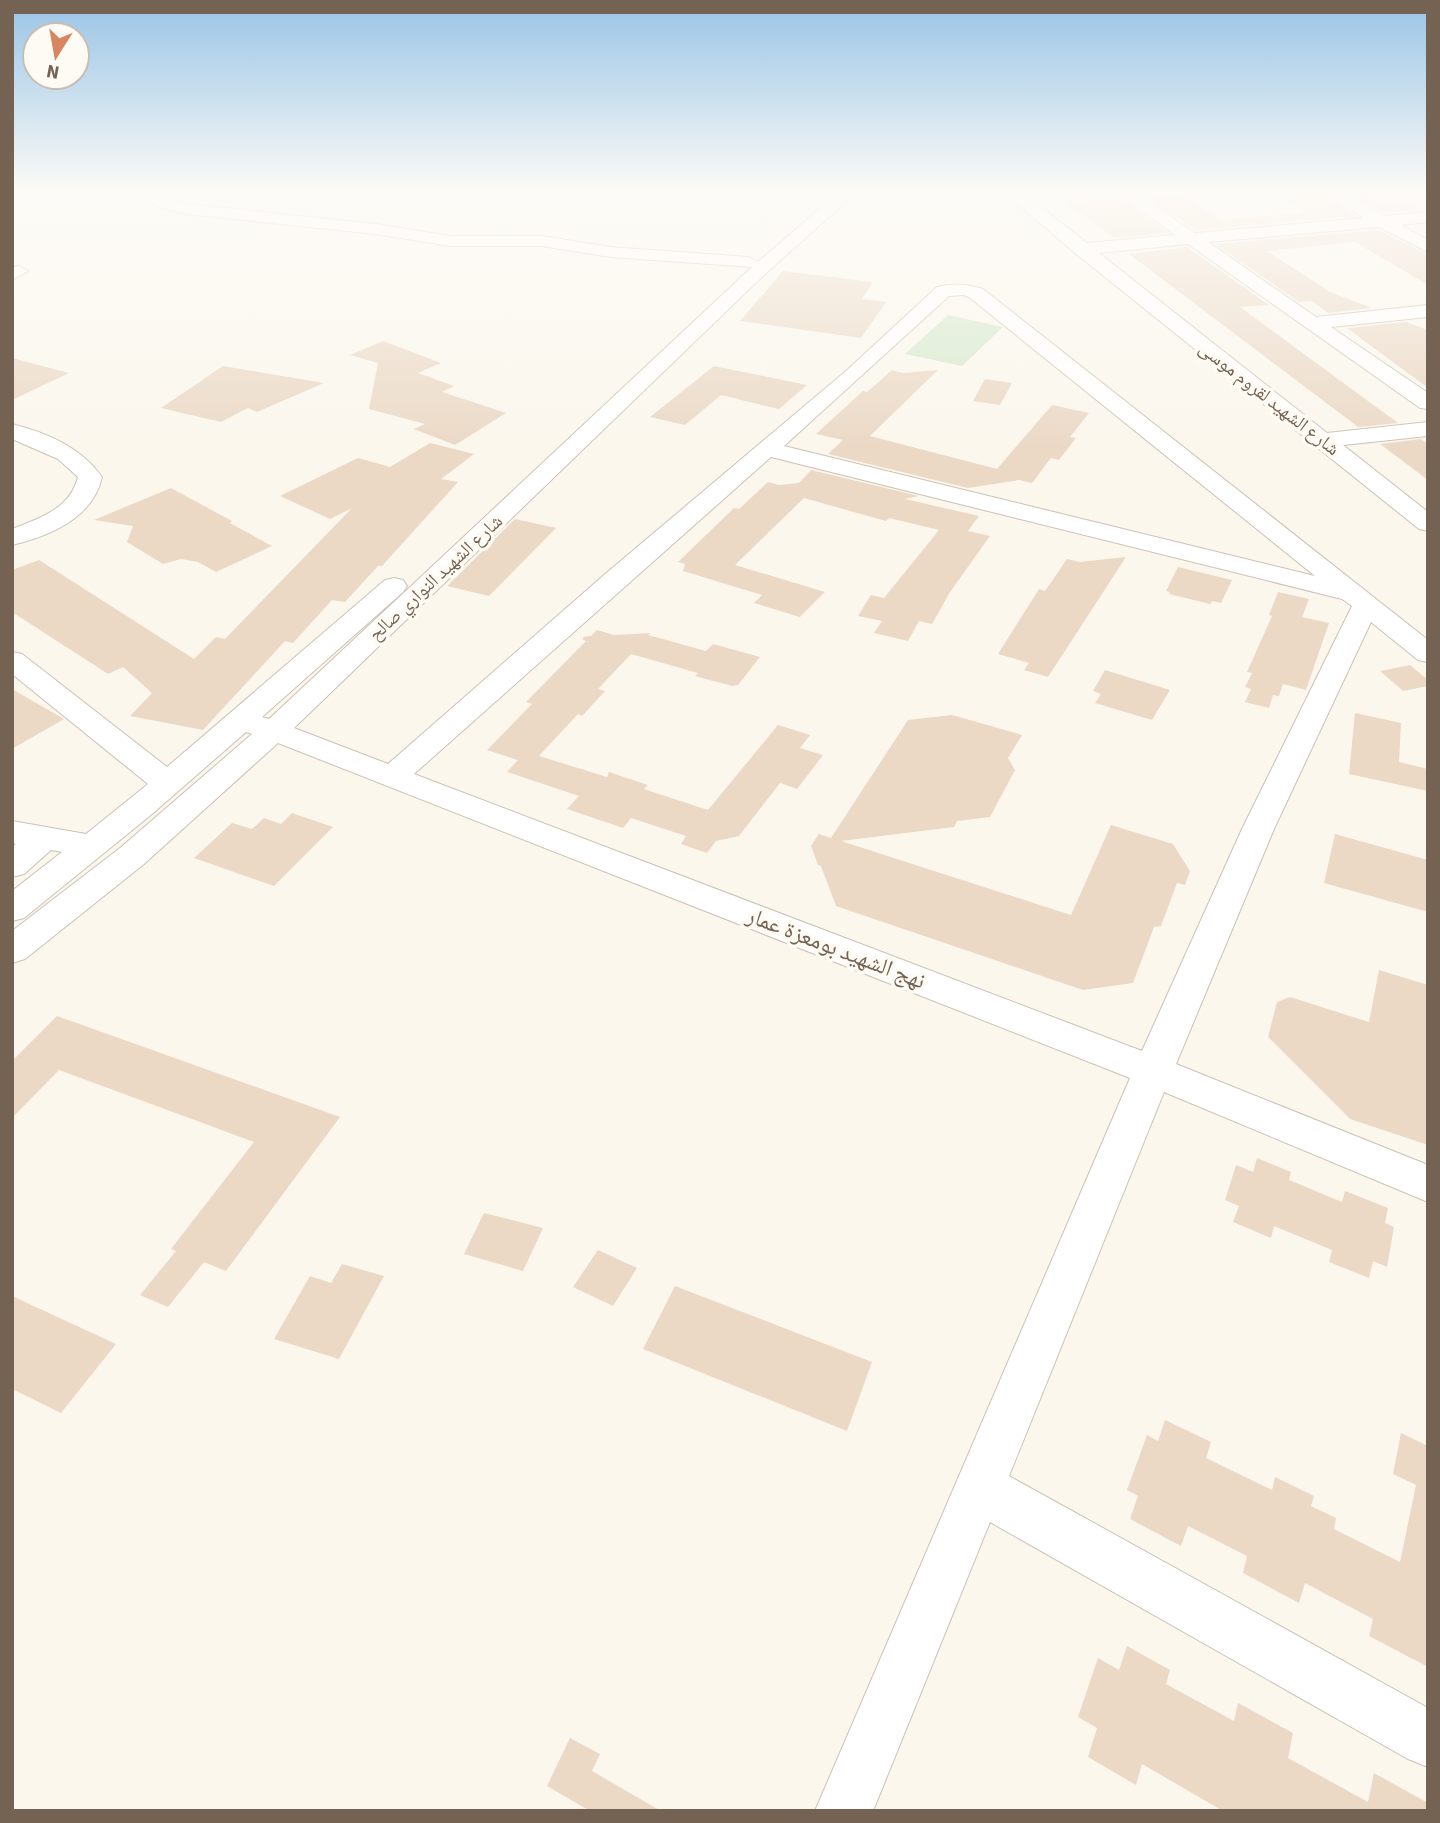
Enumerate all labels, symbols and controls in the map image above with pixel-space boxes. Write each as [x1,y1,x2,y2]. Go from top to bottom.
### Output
north arrow [21,21,91,91]
text: N [44,57,62,86]
street label: شارع الشهيد لقروم موسى [1193,335,1345,463]
street label: شارع الشهيد النواري صالح [363,509,510,648]
street label: نهج الشهيد بومعزة عمار [741,898,930,997]

